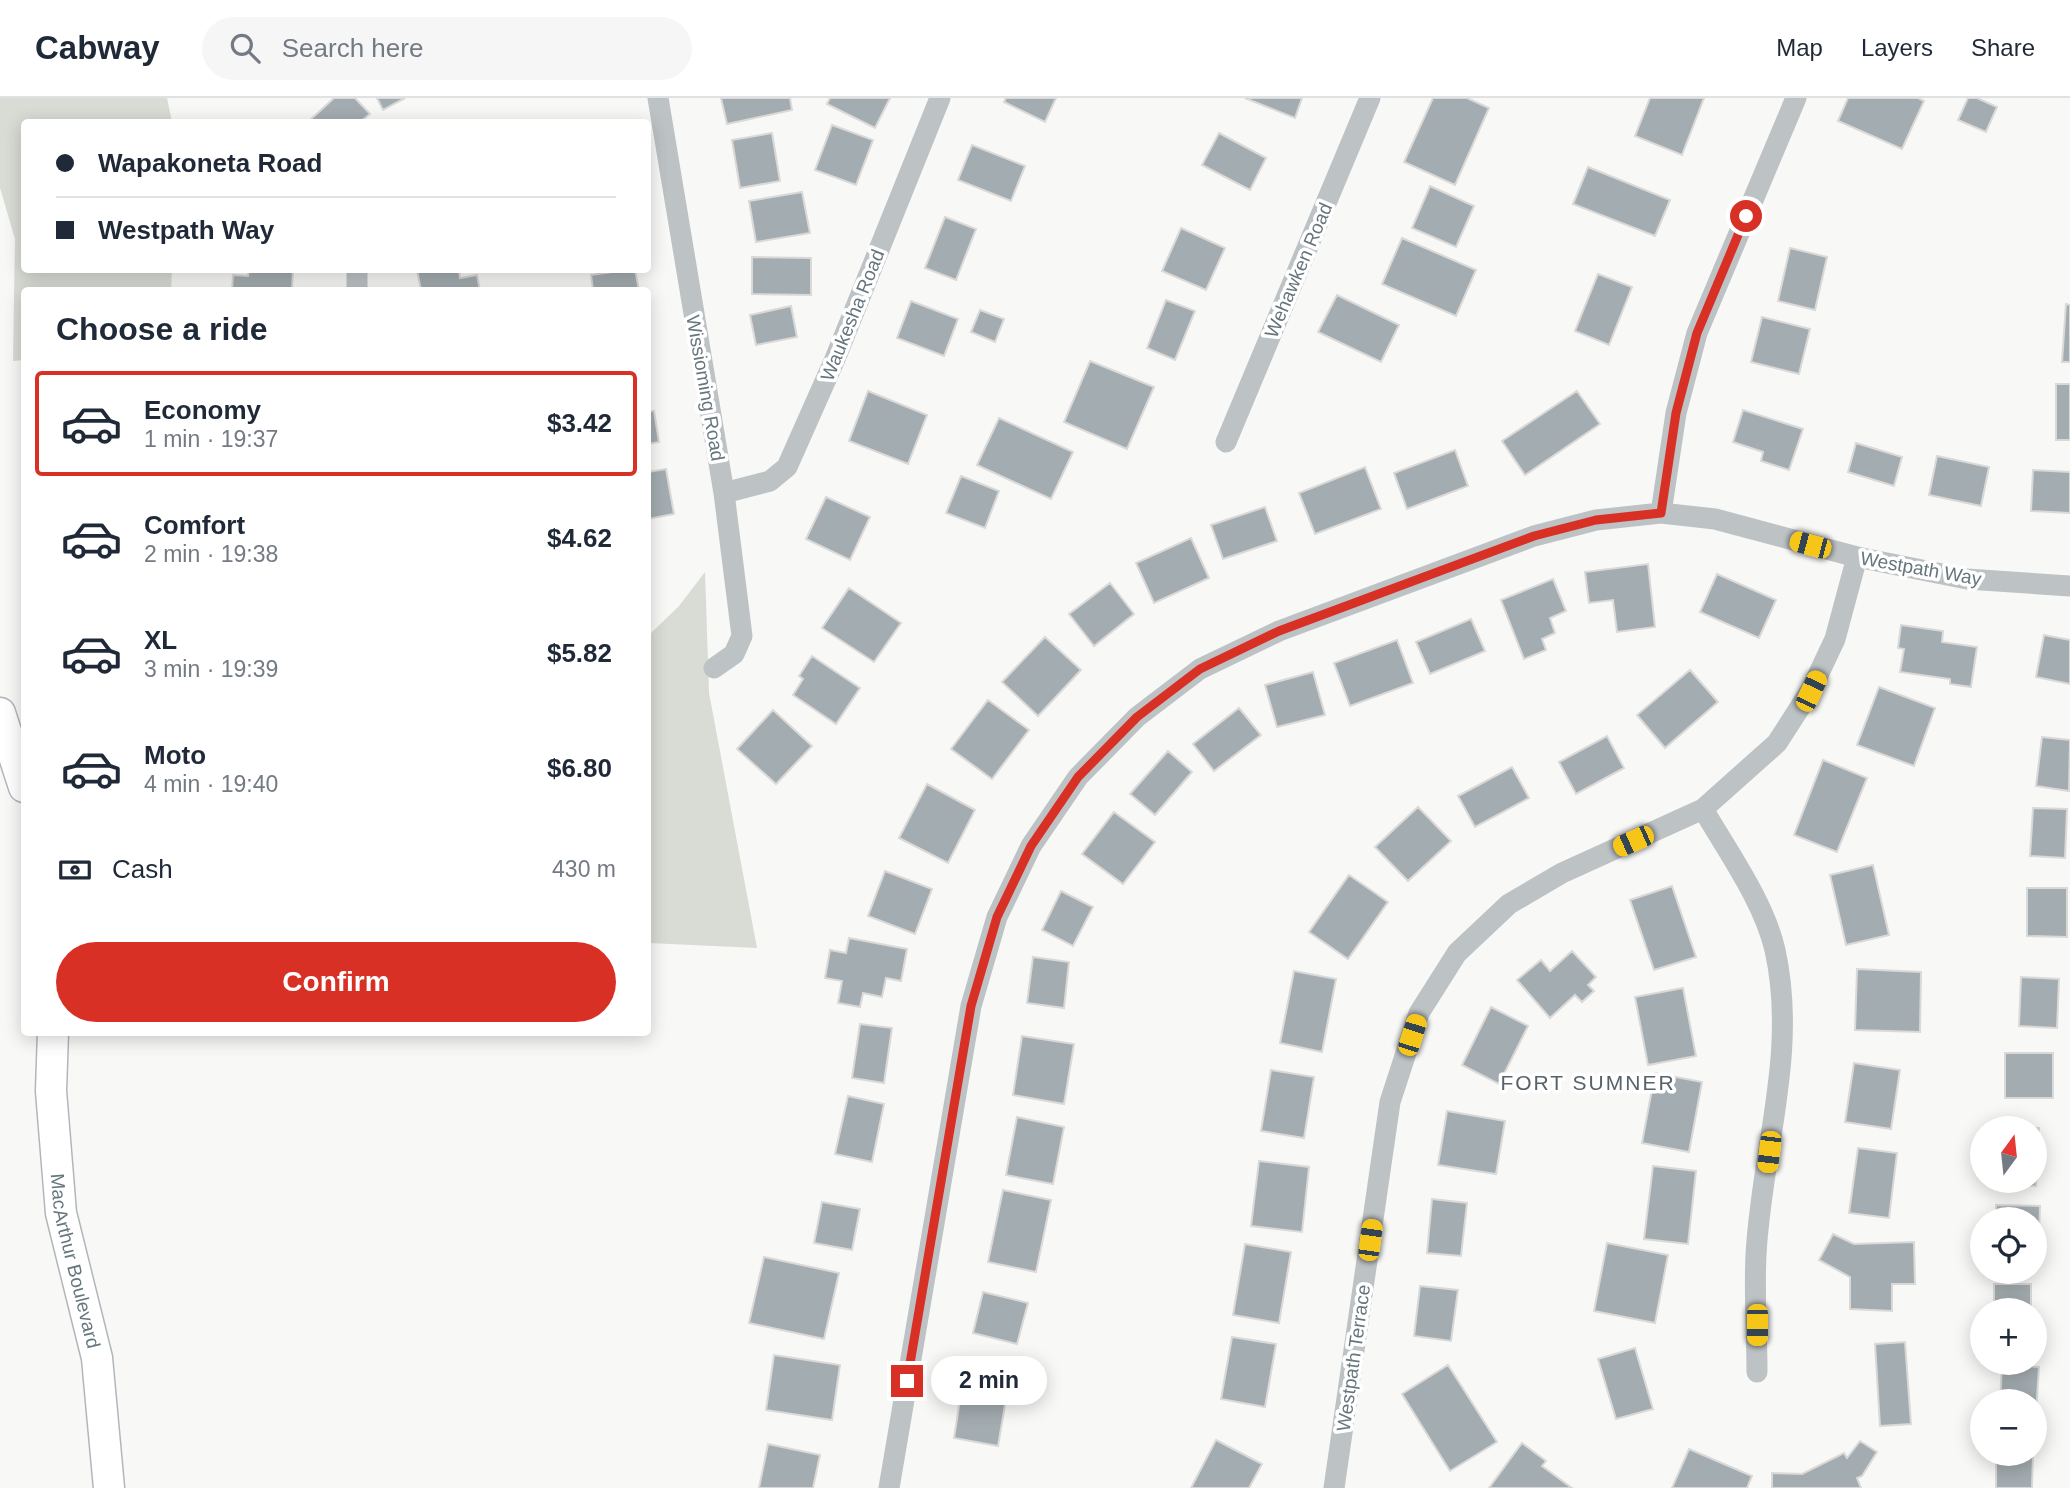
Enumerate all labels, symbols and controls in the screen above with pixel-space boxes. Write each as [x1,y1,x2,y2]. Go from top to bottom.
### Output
search box [202,17,692,80]
text: Cabway [35,29,160,66]
icon: search [226,29,264,67]
text: Search here [282,33,423,63]
text: Map [1776,34,1823,61]
text: Layers [1861,34,1933,61]
text: Share [1971,34,2035,61]
text: Wapakoneta Road [98,148,322,178]
street label: Wehawken Road [1261,200,1336,341]
route start [1730,200,1762,232]
text: Westpath Way [98,215,274,245]
street label: Waukesha Road [817,246,888,384]
text: Choose a ride [56,311,268,347]
street label: Wissioming Road [682,313,729,463]
icon: car [60,392,123,455]
text: Economy [144,395,261,425]
text: $3.42 [547,408,612,438]
text: 1 min · 19:37 [144,426,278,452]
icon: car [60,507,123,570]
text: Comfort [144,510,245,540]
text: $4.62 [547,523,612,553]
car [1787,529,1834,561]
text: 2 min · 19:38 [144,541,278,567]
street label: Westpath Way [1859,548,1984,590]
icon: car [60,622,123,685]
text: XL [144,625,177,655]
text: $5.82 [547,638,612,668]
text: 3 min · 19:39 [144,656,278,682]
car [1793,668,1830,714]
icon: car [60,737,123,800]
text: Moto [144,740,206,770]
text: $6.80 [547,753,612,783]
text: 4 min · 19:40 [144,771,278,797]
car [1610,823,1657,859]
icon: cash [56,851,94,889]
text: Cash [112,854,173,884]
text: 430 m [552,856,616,882]
button: Confirm [56,942,616,1022]
car [1396,1012,1429,1058]
district label: FORT SUMNER [1500,1071,1676,1094]
north arrow [1970,1116,2048,1194]
map controls [1970,1116,2047,1466]
car [1757,1130,1782,1174]
street label: MacArthur Boulevard [47,1173,104,1350]
button: locate [1970,1207,2047,1284]
car [1357,1218,1384,1262]
street label: Westpath Terrace [1333,1283,1374,1433]
button: + [1970,1298,2047,1375]
car [1747,1304,1768,1346]
callout: 2 min [932,1356,1047,1406]
route end [891,1365,923,1397]
text: 2 min [959,1367,1019,1393]
button: − [1970,1389,2047,1466]

